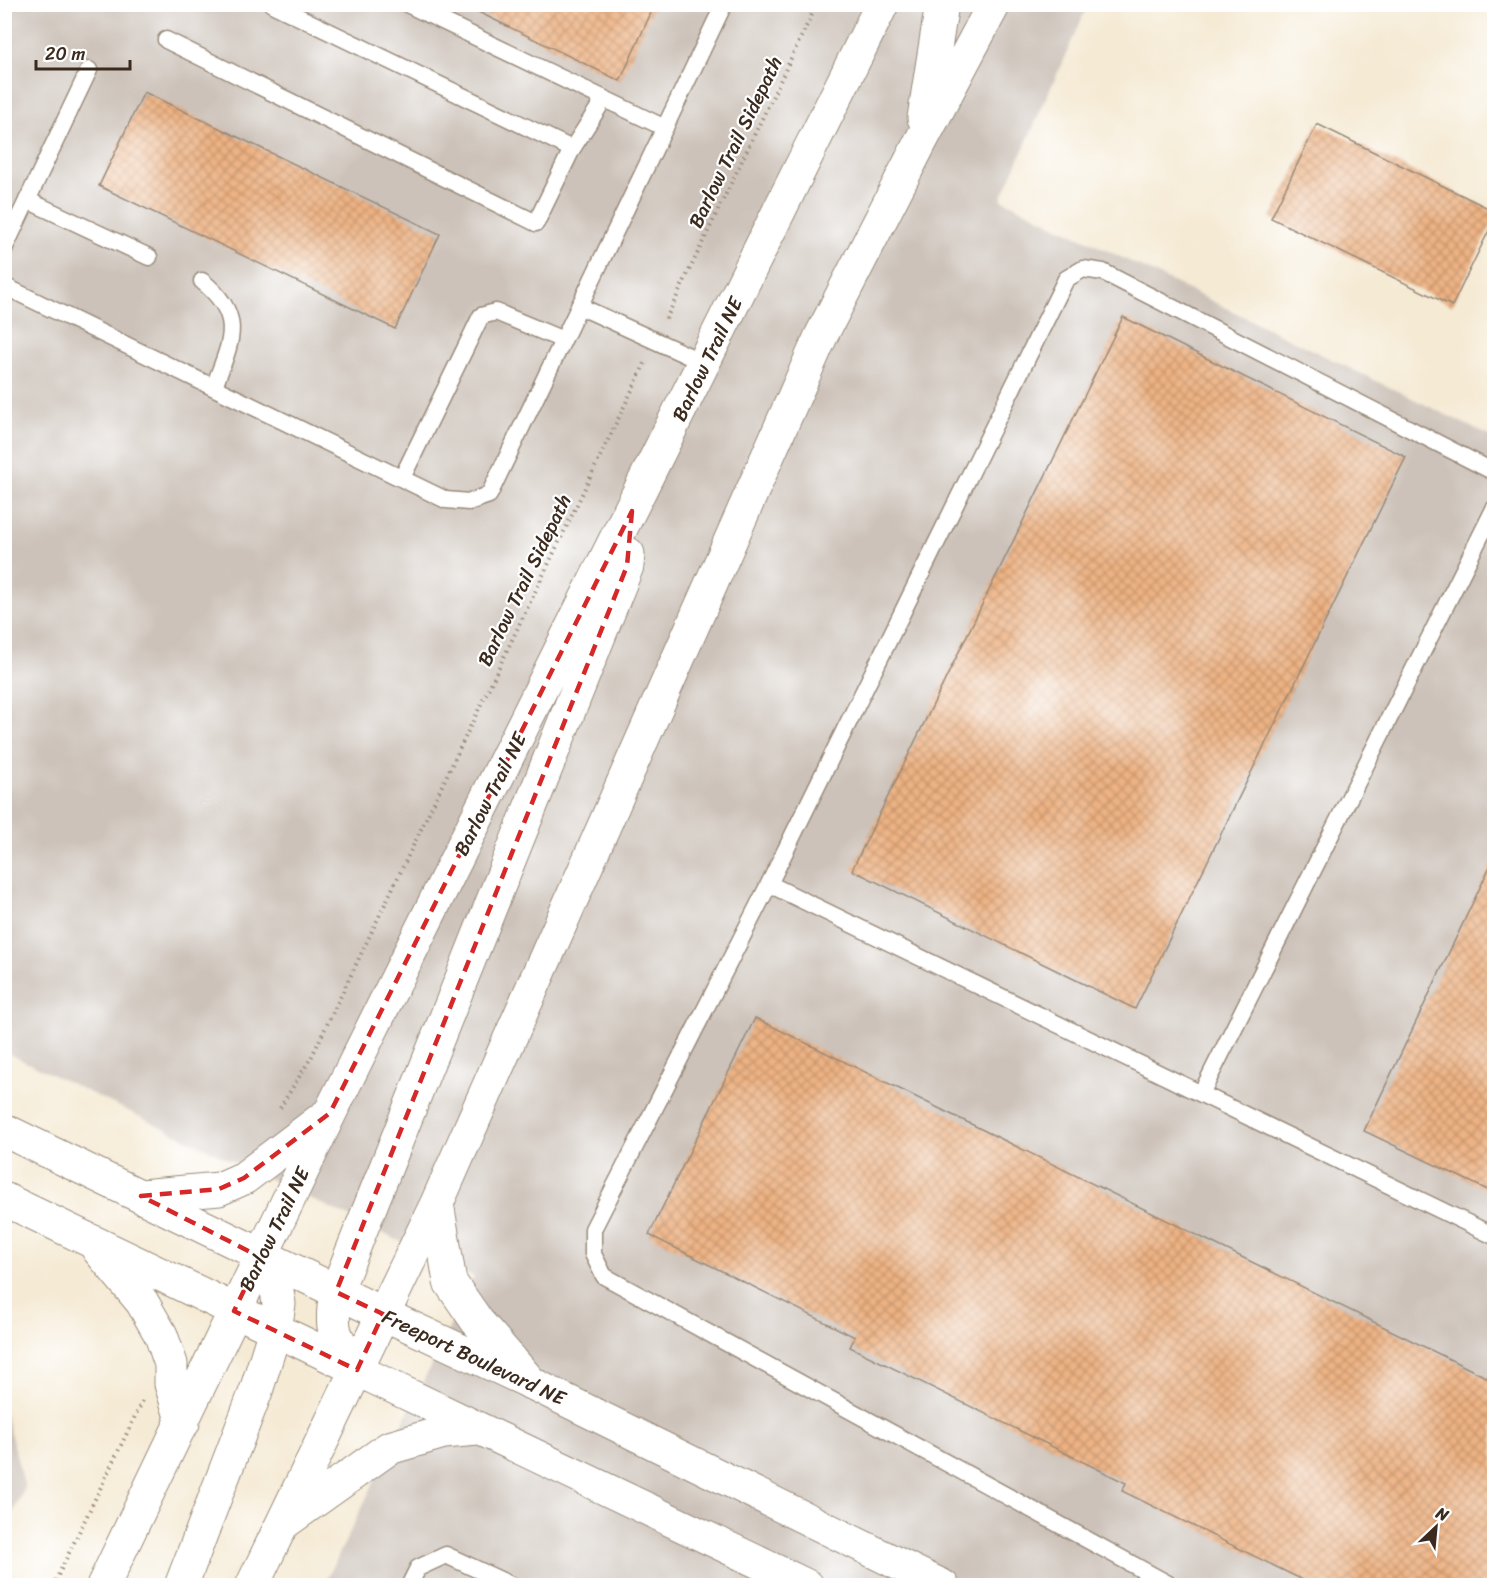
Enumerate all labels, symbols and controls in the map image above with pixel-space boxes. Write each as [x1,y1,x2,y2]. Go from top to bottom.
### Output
scale bar [36,33,130,71]
text: 20 m [45,38,85,70]
street label: Barlow Trail Sidepath [679,50,792,234]
street label: Barlow Trail NE [662,289,754,428]
street label: Barlow Trail Sidepath [468,488,581,672]
street label: Barlow Trail NE [444,725,538,862]
street label: Barlow Trail NE [229,1159,321,1298]
street label: Freeport Boulevard NE [376,1299,573,1416]
north arrow [1406,1497,1466,1557]
text: N [1430,1498,1455,1530]

